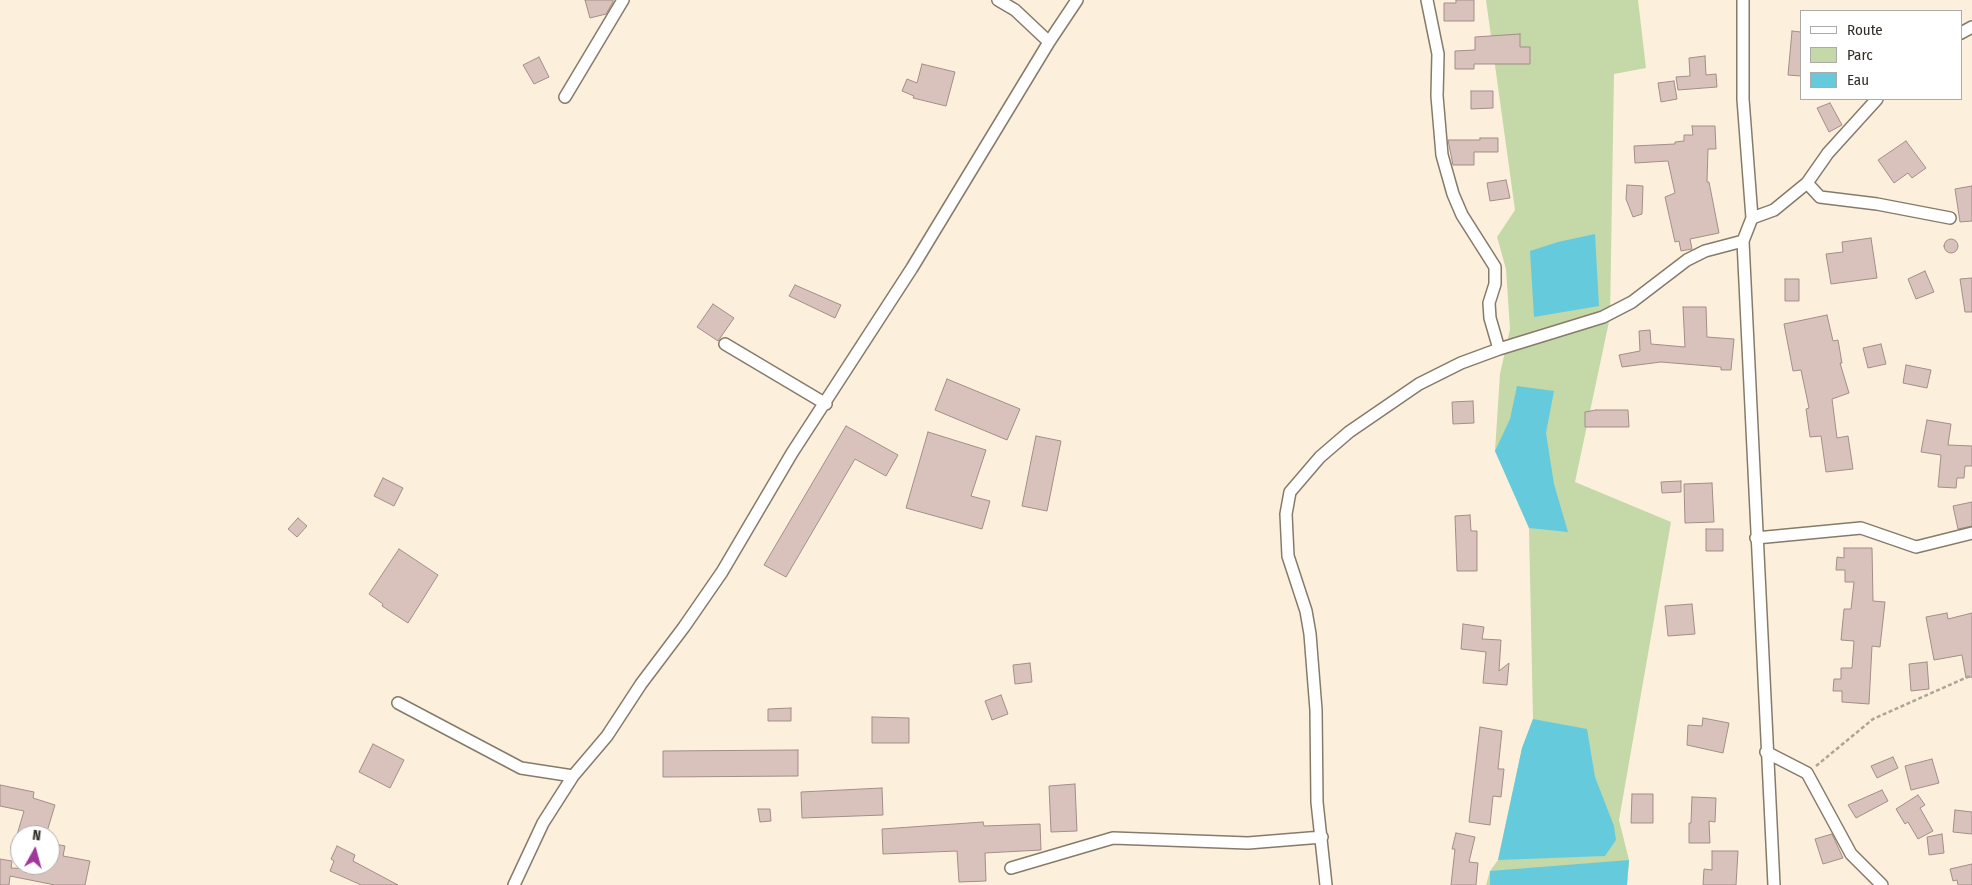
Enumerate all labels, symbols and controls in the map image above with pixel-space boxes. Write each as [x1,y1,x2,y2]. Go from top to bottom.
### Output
legend [1800,10,1962,100]
text: Route [1847,21,1883,39]
text: Parc [1847,46,1873,64]
text: Eau [1847,71,1869,89]
north arrow [10,825,60,875]
text: N [32,827,42,845]

